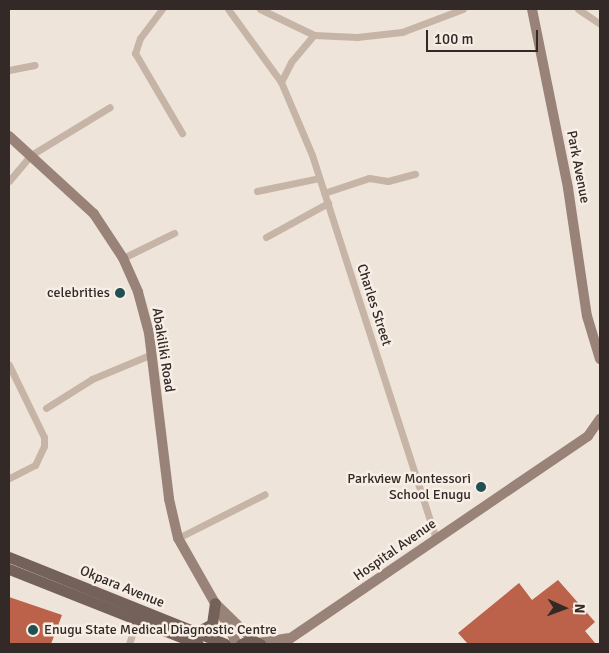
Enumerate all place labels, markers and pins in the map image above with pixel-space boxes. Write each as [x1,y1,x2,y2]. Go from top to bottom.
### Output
place label: celebrities [47,285,110,301]
marker: celebrities [114,287,126,299]
place label: Parkview Montessori School Enugu [347,471,471,504]
marker: Parkview Montessori School Enugu [475,481,487,493]
place label: Enugu State Medical Diagnostic Centre [44,622,277,638]
marker: Enugu State Medical Diagnostic Centre [26,623,40,637]

